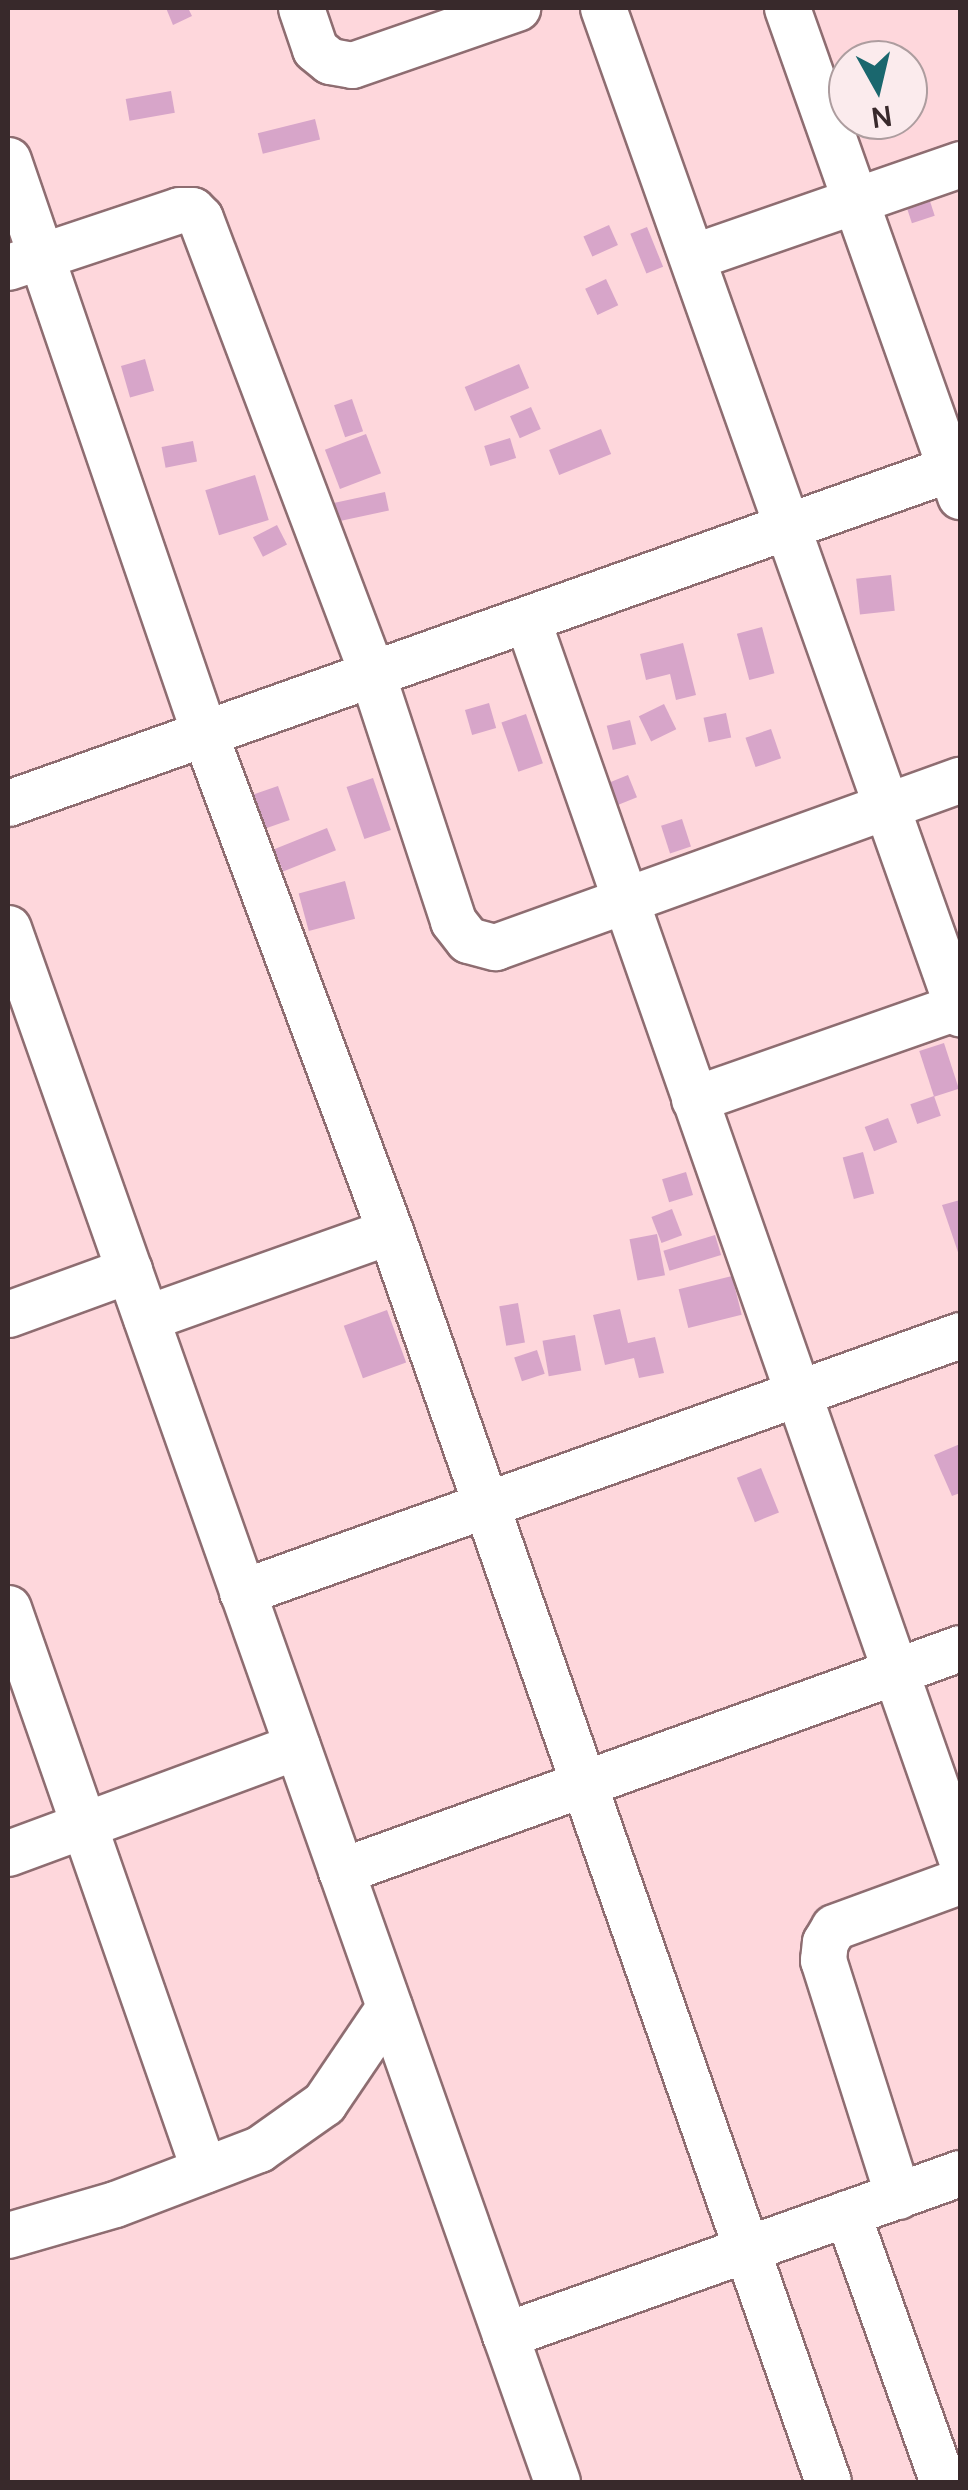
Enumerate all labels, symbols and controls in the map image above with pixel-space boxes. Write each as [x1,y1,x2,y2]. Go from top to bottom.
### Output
north arrow [828,40,928,140]
text: N [869,98,895,138]

